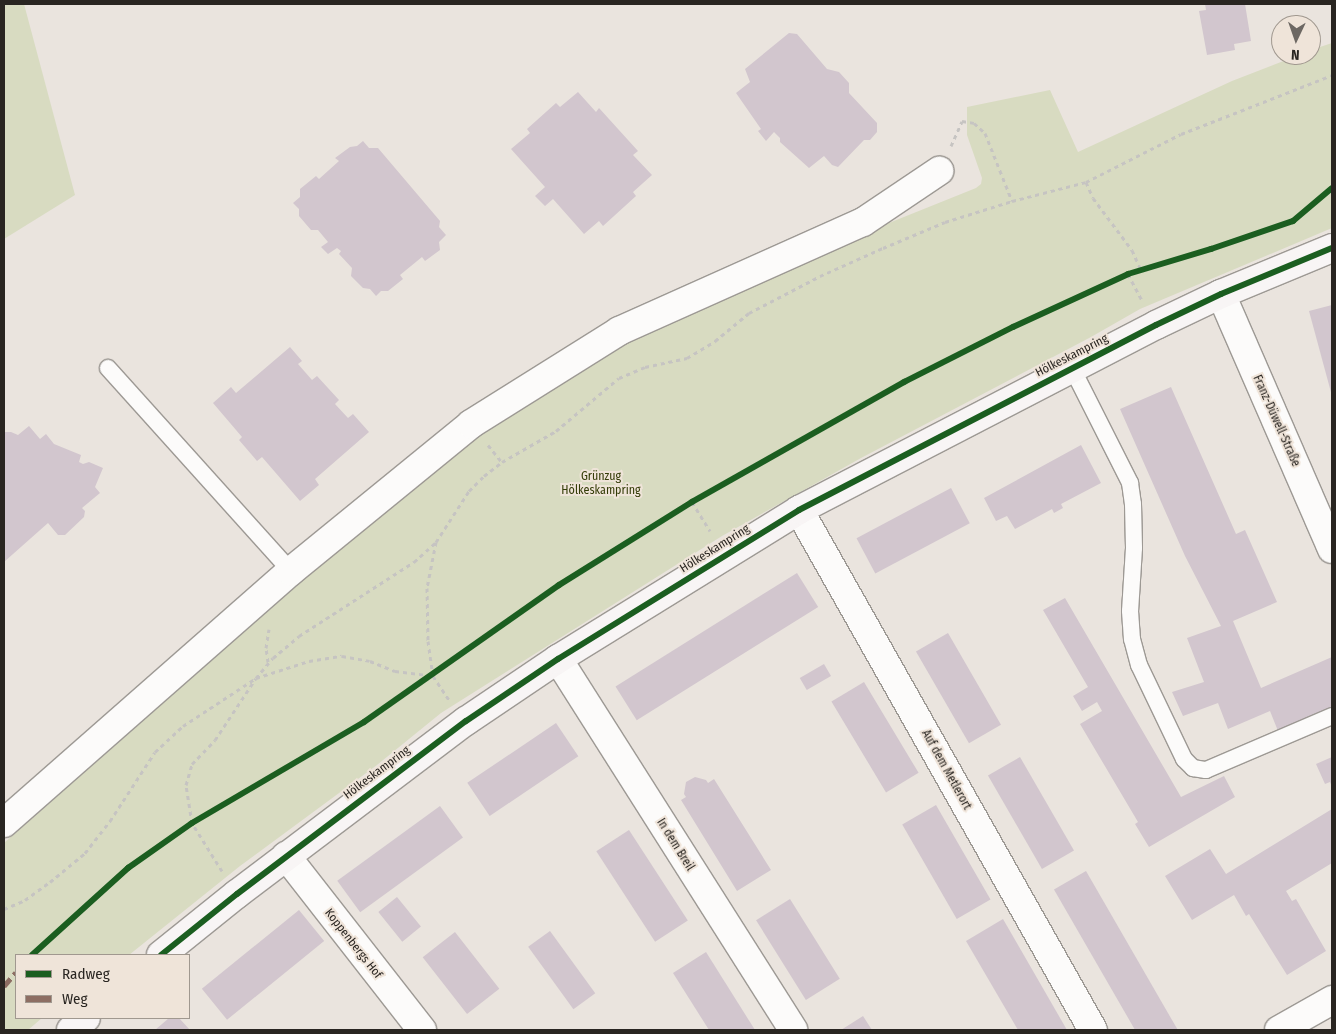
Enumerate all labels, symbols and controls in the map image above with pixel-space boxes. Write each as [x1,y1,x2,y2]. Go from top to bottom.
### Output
north arrow [1271,15,1321,65]
text: N [1291,46,1300,63]
street label: Hölkeskampring [1033,332,1111,380]
street label: Franz-Düwell-Straße [1249,373,1303,469]
park label: Grünzug Hölkeskampring [561,470,641,498]
street label: Hölkeskampring [678,522,752,576]
street label: Auf dem Metlerort [918,728,974,812]
street label: Hölkeskampring [341,743,413,803]
street label: In dem Breil [653,816,697,874]
street label: Koppenbergs Hof [321,906,385,982]
legend [15,954,190,1019]
text: Radweg [62,965,110,983]
text: Weg [62,990,88,1008]

